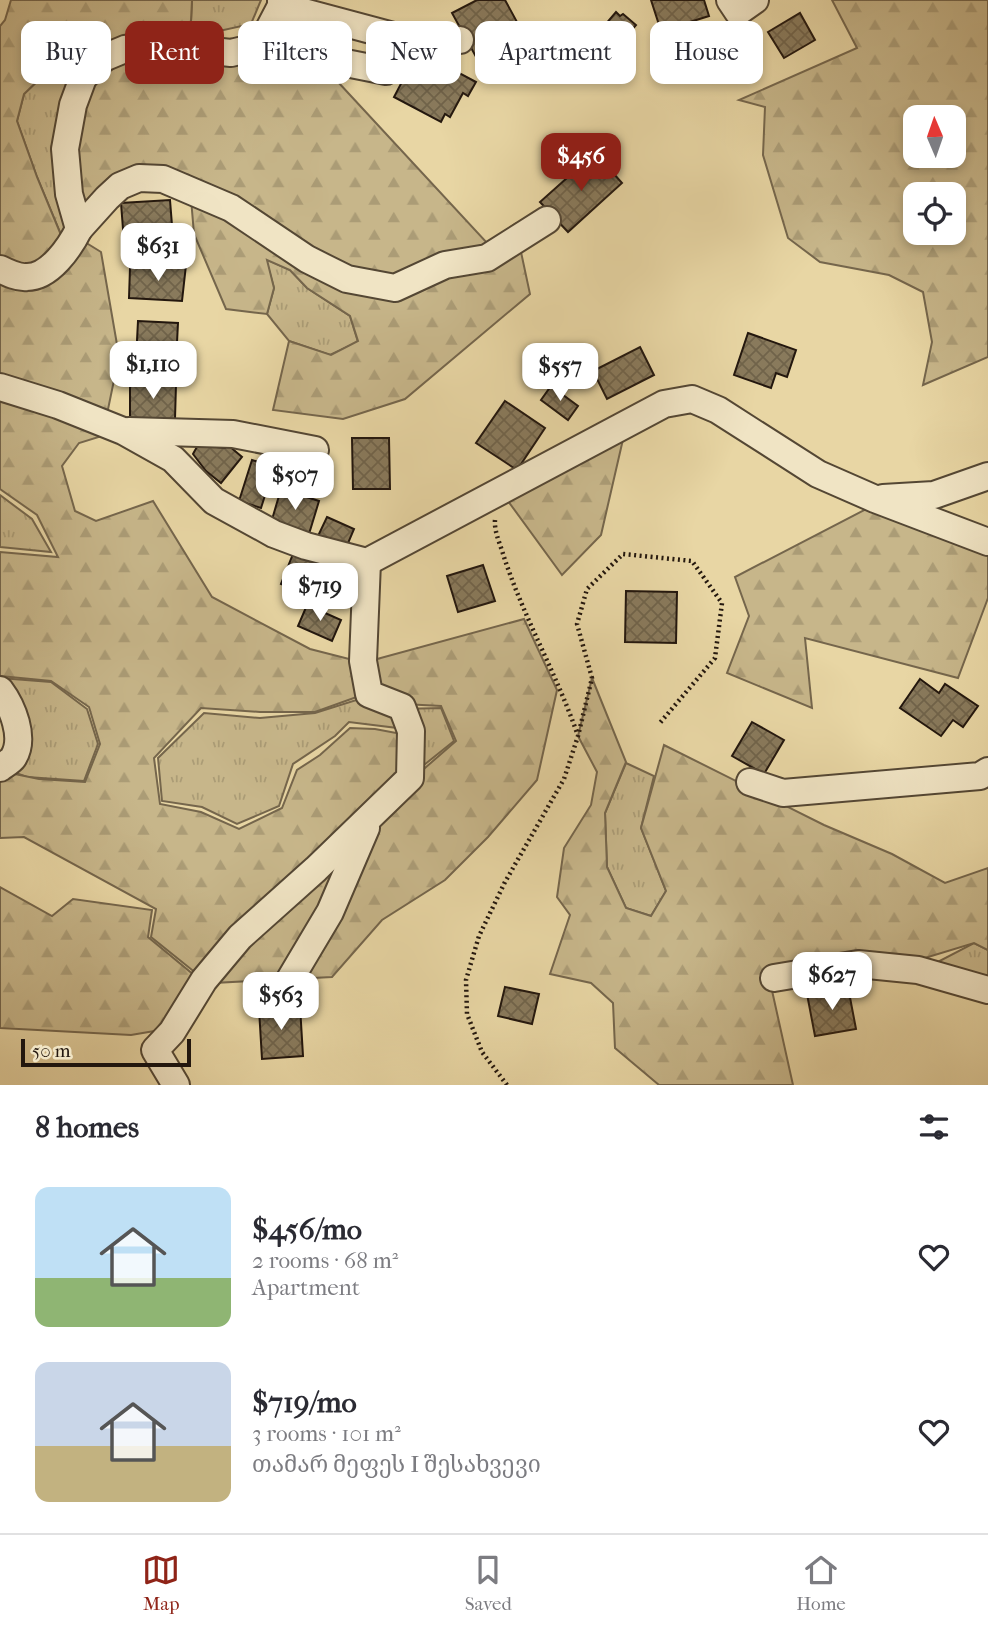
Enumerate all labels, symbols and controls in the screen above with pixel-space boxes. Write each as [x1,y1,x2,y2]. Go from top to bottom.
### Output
chip: Buy [21,21,111,84]
chip: Rent [125,21,224,84]
chip: Filters [238,21,352,84]
chip: New [366,21,461,84]
chip: Apartment [475,21,636,84]
chip: House [650,21,763,84]
north arrow [903,105,966,168]
map controls [903,105,966,245]
pin: $456 [540,134,622,193]
text: $456 [557,142,605,169]
button: locate [903,182,966,245]
pin: $631 [117,224,199,283]
text: $631 [137,232,179,259]
pin: $1,110 [96,342,210,401]
pin: $557 [519,344,601,403]
text: $1,110 [126,350,180,377]
text: $557 [538,352,582,379]
pin: $507 [254,452,336,512]
text: $507 [272,461,318,488]
pin: $719 [279,564,361,623]
text: $719 [298,572,342,599]
pin: $627 [791,953,873,1012]
text: $627 [808,961,856,988]
pin: $563 [240,972,322,1032]
text: $563 [259,981,303,1008]
scale bar [21,1036,191,1068]
text: 50 m [32,1040,71,1062]
icon: filters [915,1108,953,1146]
text: 8 homes [35,1110,139,1145]
text: $456/mo [252,1212,362,1247]
icon: home [91,1215,175,1299]
icon: heart [915,1238,953,1276]
text: 2 rooms · 68 m² [252,1247,398,1274]
text: Apartment [252,1274,360,1301]
text: $719/mo [252,1385,357,1420]
icon: home [91,1390,175,1474]
icon: heart [915,1413,953,1451]
text: 3 rooms · 101 m² [252,1420,401,1447]
text: თამარ მეფეს I შესახვევი [252,1451,541,1478]
tab: Map [142,1551,180,1615]
tab: Saved [465,1551,512,1615]
tab: Home [796,1551,846,1615]

